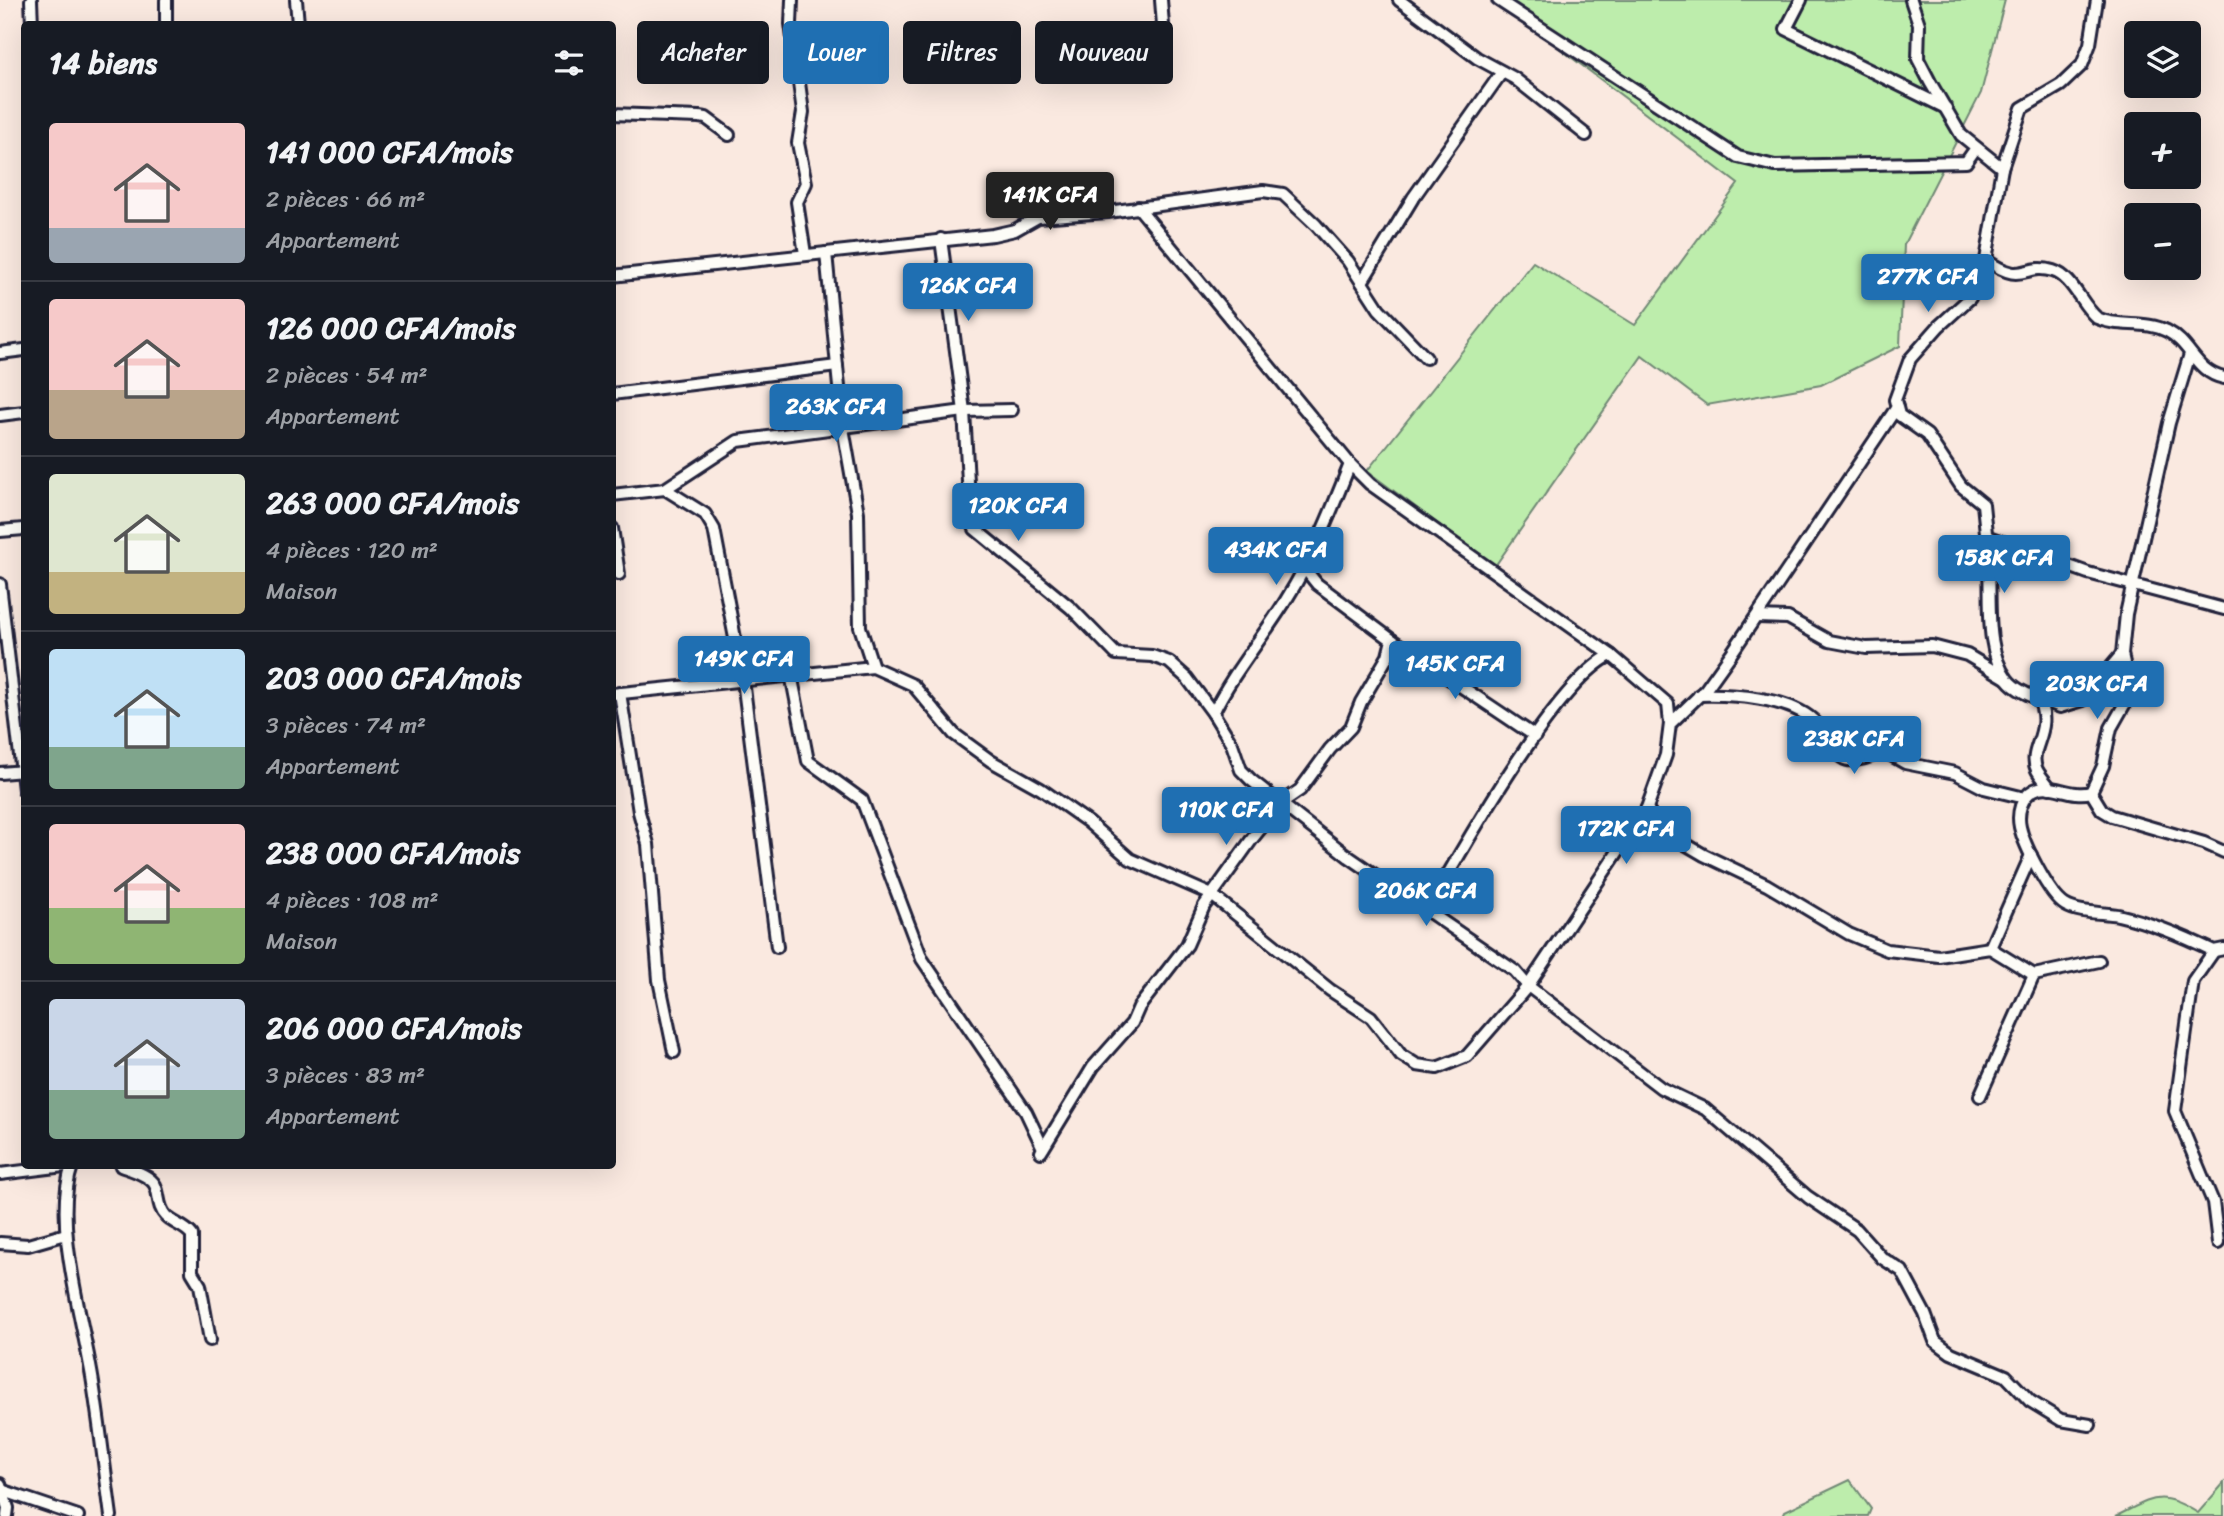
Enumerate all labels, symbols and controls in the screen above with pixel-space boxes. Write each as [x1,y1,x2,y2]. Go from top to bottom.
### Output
chip: Acheter [637,21,769,84]
chip: Louer [783,21,889,84]
chip: Filtres [903,21,1021,84]
chip: Nouveau [1035,21,1173,84]
map controls [2124,21,2201,280]
button: layers [2124,21,2201,98]
text: 14 biens [49,36,157,90]
icon: filters [550,44,588,82]
button: + [2124,112,2201,189]
text: 141 000 CFA/mois [266,125,513,179]
icon: home [105,151,189,235]
pin: 141K CFA [978,173,1122,232]
text: 141K CFA [1002,174,1098,215]
text: 2 pièces · 66 m² [266,179,425,220]
button: − [2124,203,2201,280]
text: Appartement [266,220,400,261]
pin: 277K CFA [1856,254,2000,314]
text: 277K CFA [1877,256,1979,297]
pin: 126K CFA [896,264,1040,323]
text: 126K CFA [919,265,1017,306]
text: 126 000 CFA/mois [266,301,516,355]
icon: home [105,327,189,411]
text: 2 pièces · 54 m² [266,355,428,396]
pin: 263K CFA [764,384,908,444]
text: 263K CFA [786,386,886,427]
text: Appartement [266,396,400,437]
text: 263 000 CFA/mois [266,476,519,530]
pin: 120K CFA [946,484,1090,543]
text: 120K CFA [968,485,1068,526]
icon: home [105,502,189,586]
pin: 434K CFA [1204,528,1348,587]
text: 434K CFA [1224,529,1328,570]
text: 4 pièces · 120 m² [266,530,438,571]
pin: 158K CFA [1932,536,2076,595]
text: 158K CFA [1954,537,2054,578]
text: Maison [266,571,337,612]
pin: 149K CFA [672,636,816,696]
text: 149K CFA [694,638,794,679]
pin: 145K CFA [1383,642,1527,701]
text: 145K CFA [1405,643,1505,684]
text: 203 000 CFA/mois [266,651,521,705]
pin: 203K CFA [2025,662,2169,721]
text: 203K CFA [2046,663,2148,704]
icon: home [105,677,189,761]
text: 3 pièces · 74 m² [266,705,426,746]
pin: 238K CFA [1782,716,1926,776]
text: 238K CFA [1803,718,1905,759]
text: Appartement [266,746,400,787]
pin: 110K CFA [1154,788,1298,847]
text: 110K CFA [1178,789,1274,830]
pin: 172K CFA [1554,806,1698,866]
text: 172K CFA [1577,808,1675,849]
text: 238 000 CFA/mois [266,826,520,880]
icon: home [105,852,189,936]
pin: 206K CFA [1354,869,1498,928]
text: 206K CFA [1375,870,1477,911]
text: 4 pièces · 108 m² [266,880,438,921]
text: Maison [266,921,337,962]
text: 206 000 CFA/mois [266,1001,522,1055]
icon: home [105,1027,189,1111]
text: 3 pièces · 83 m² [266,1055,425,1096]
text: Appartement [266,1096,400,1137]

